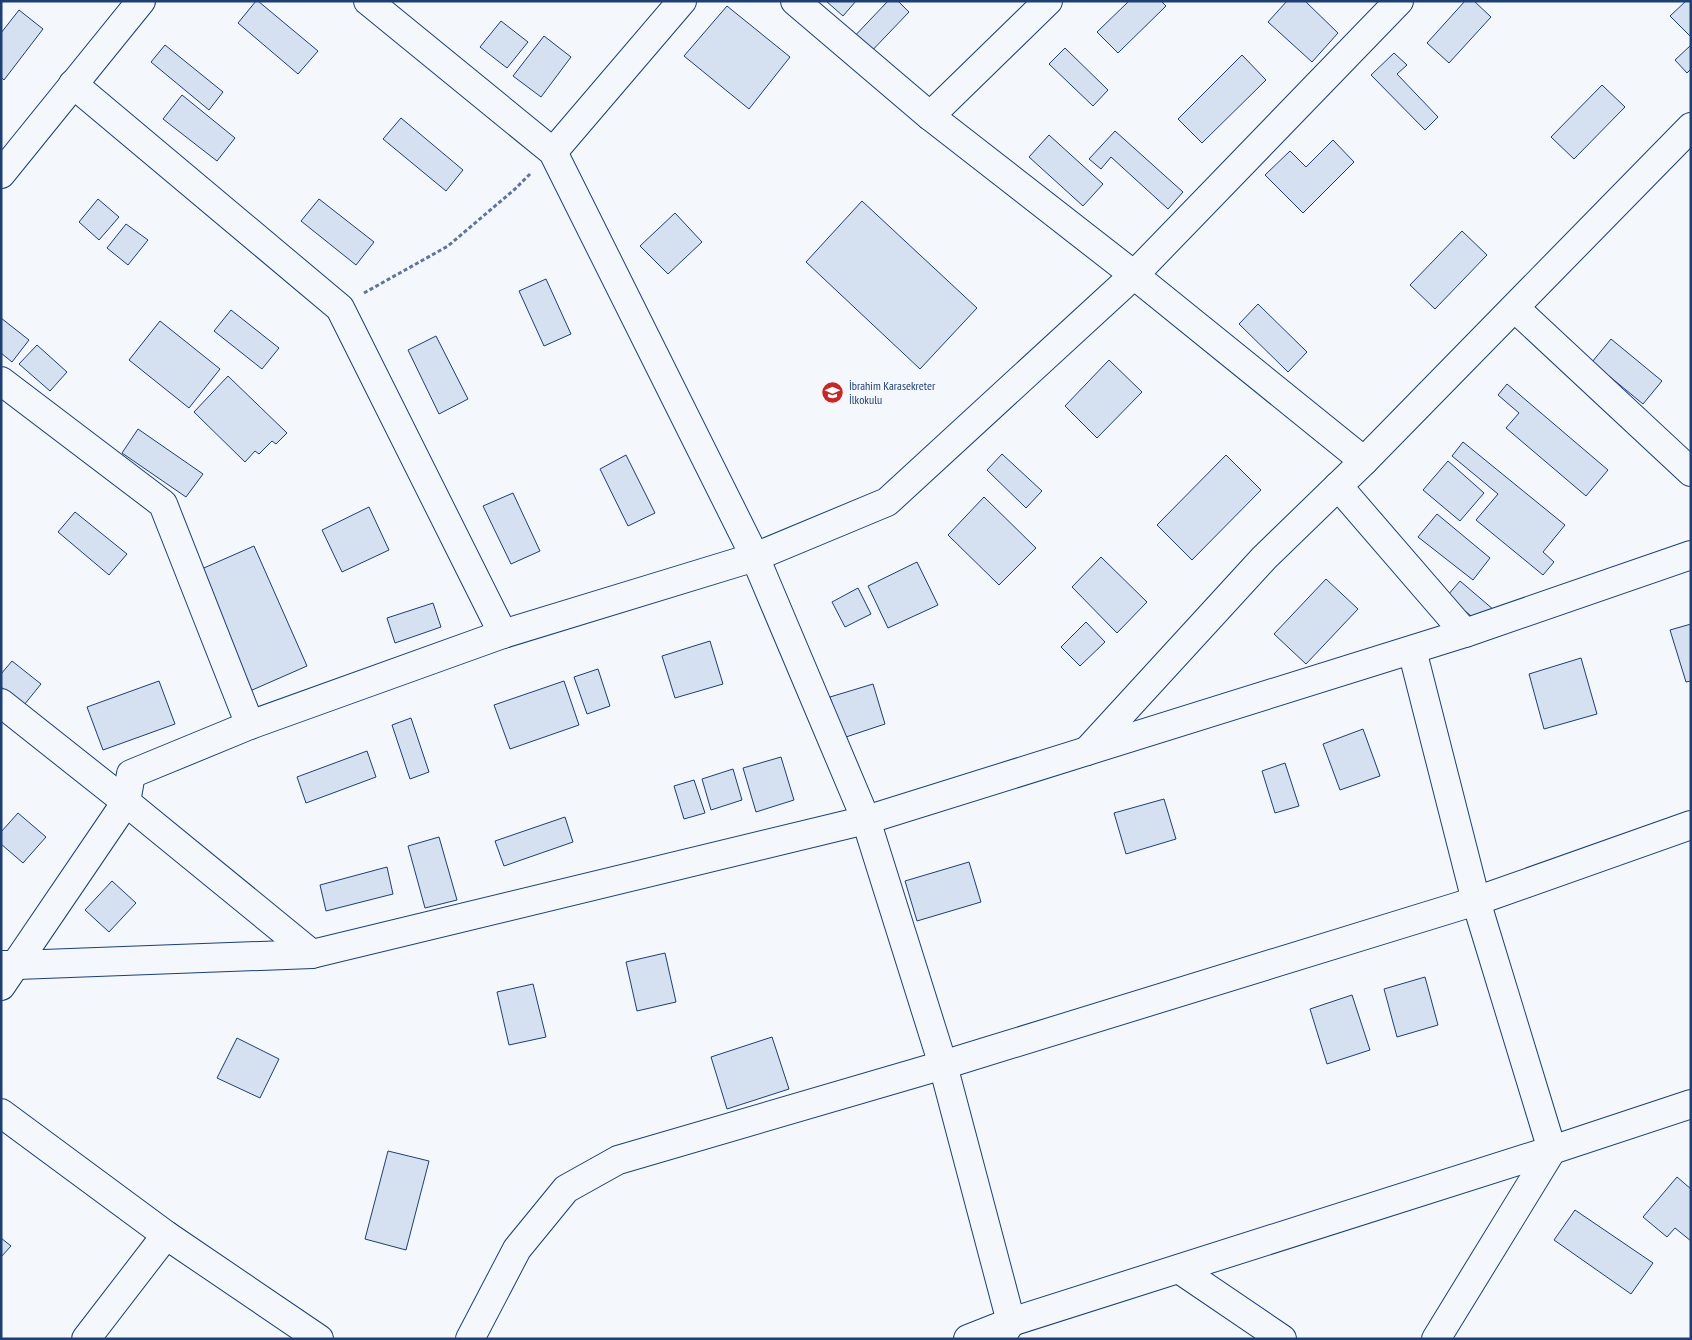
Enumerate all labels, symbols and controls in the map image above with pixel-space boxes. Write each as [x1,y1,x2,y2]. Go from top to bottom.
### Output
place label: İbrahim Karasekreter İlkokulu [849,378,936,407]
school or university icon: İbrahim Karasekreter İlkokulu [821,380,845,404]

